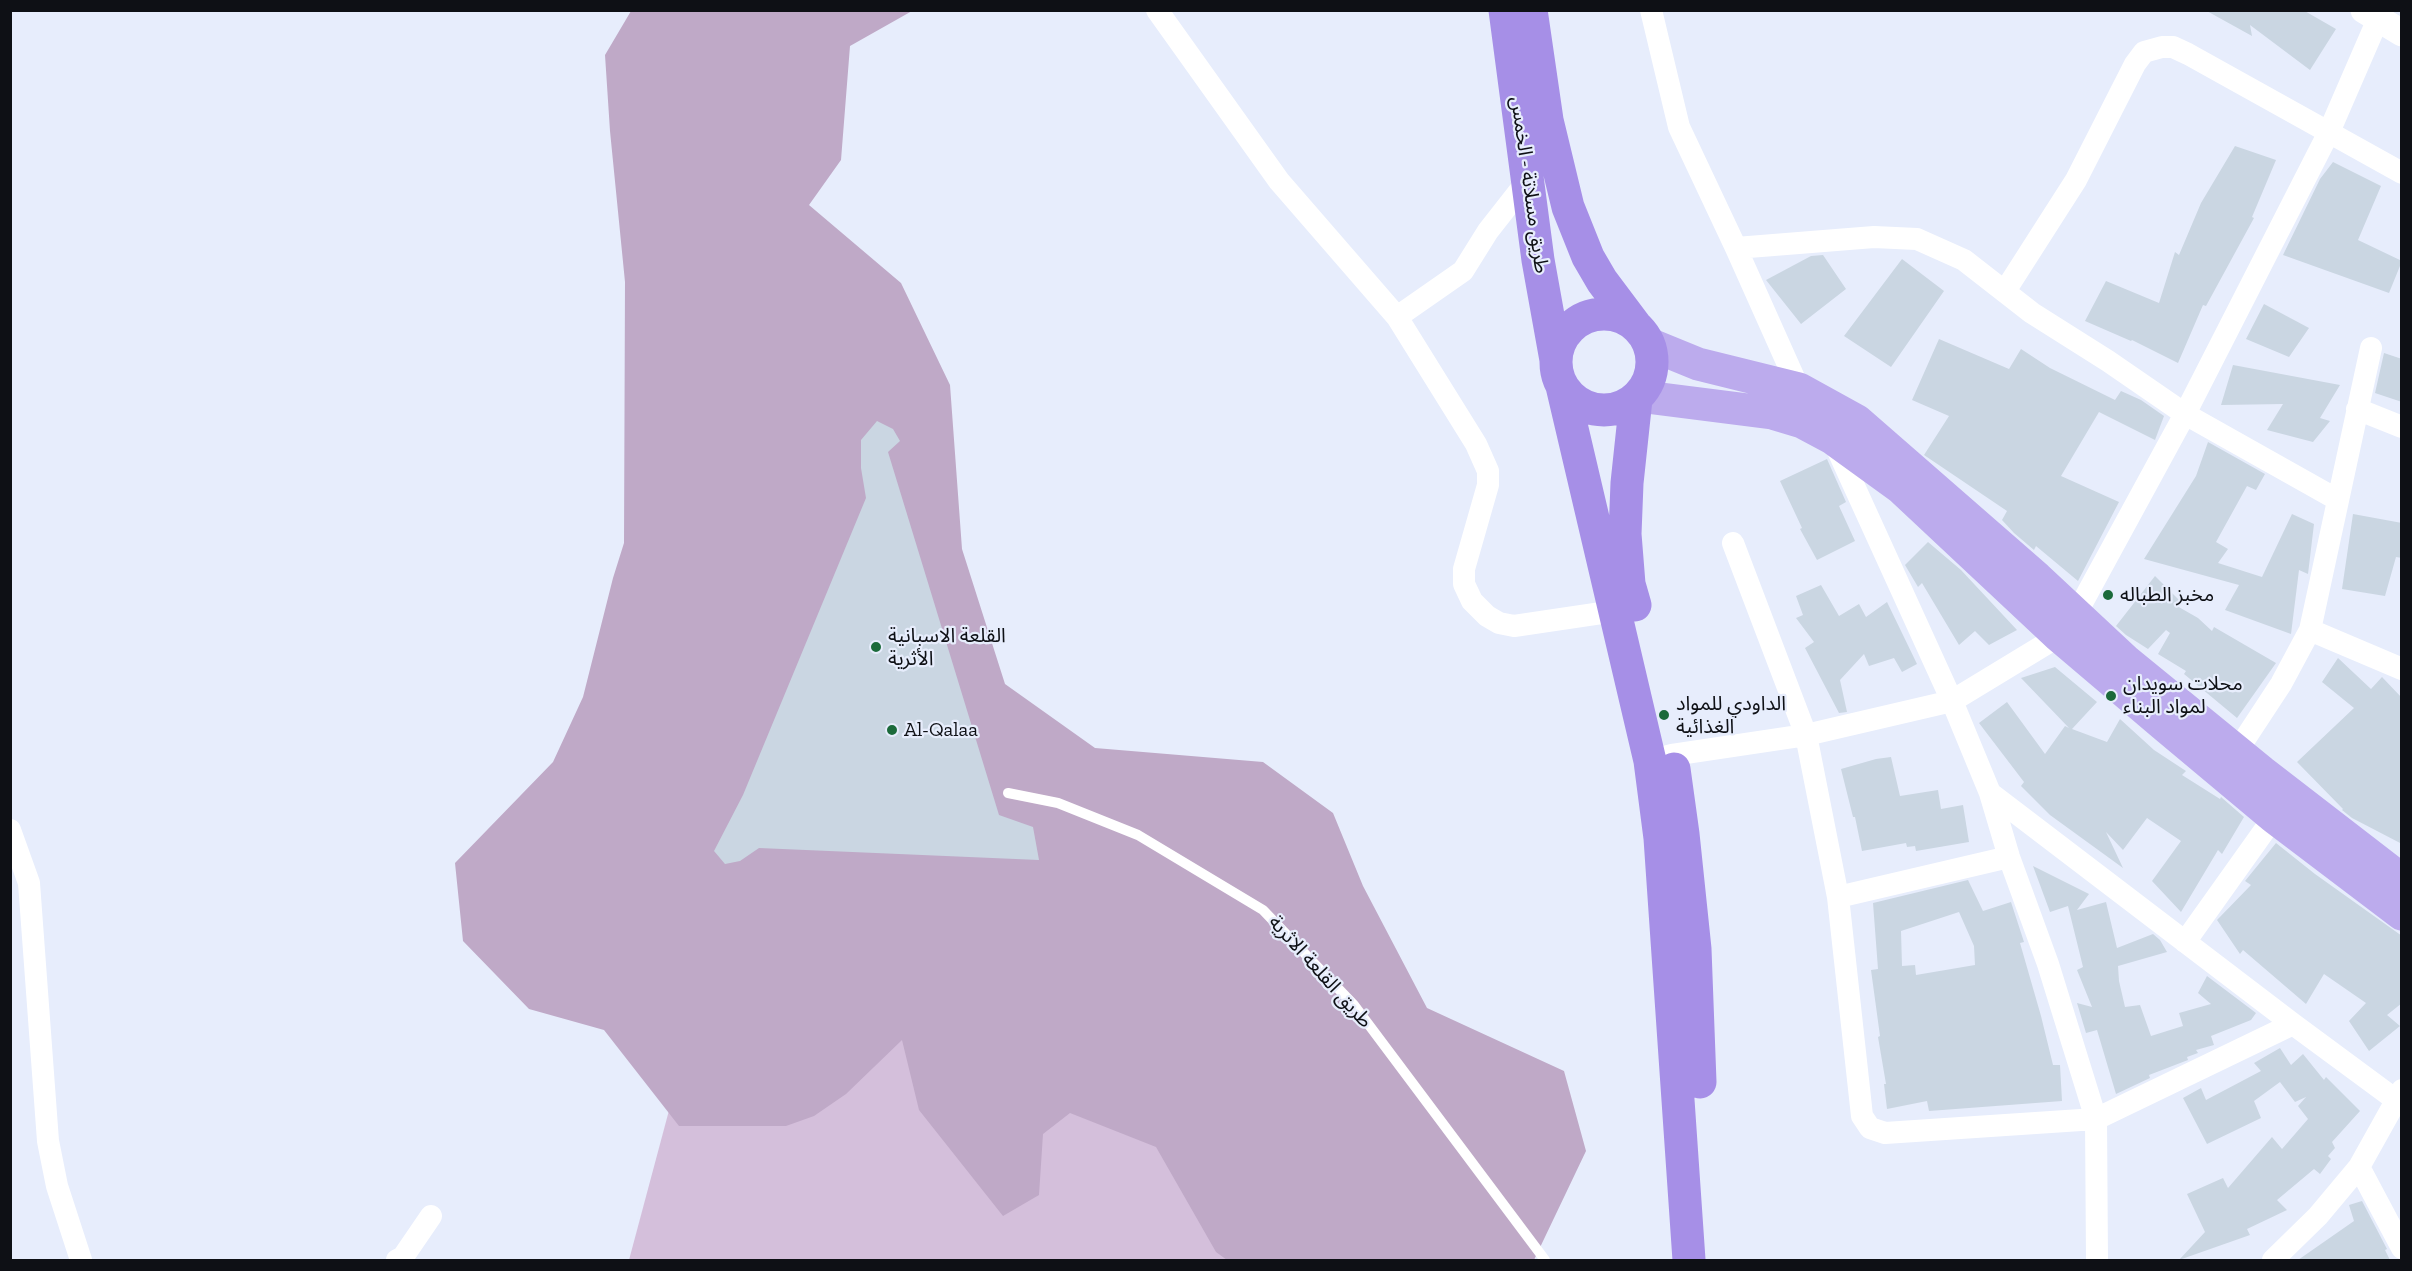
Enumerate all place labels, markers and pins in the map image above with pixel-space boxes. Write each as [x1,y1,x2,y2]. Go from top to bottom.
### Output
place label: مخبز الطباله [2120,583,2214,607]
marker: مخبز الطباله [2101,588,2115,602]
place label: القلعة الاسبانية الأثرية [888,624,1006,671]
marker: القلعة الاسبانية الأثرية [869,640,883,654]
place label: محلات سويدان لمواد البناء [2123,672,2243,719]
marker: محلات سويدان لمواد البناء [2104,689,2118,703]
place label: الداودي للمواد الغذائية [1676,692,1786,739]
marker: الداودي للمواد الغذائية [1657,708,1671,722]
place label: Al-Qalaa [904,718,978,742]
marker: Al-Qalaa [885,723,899,737]

